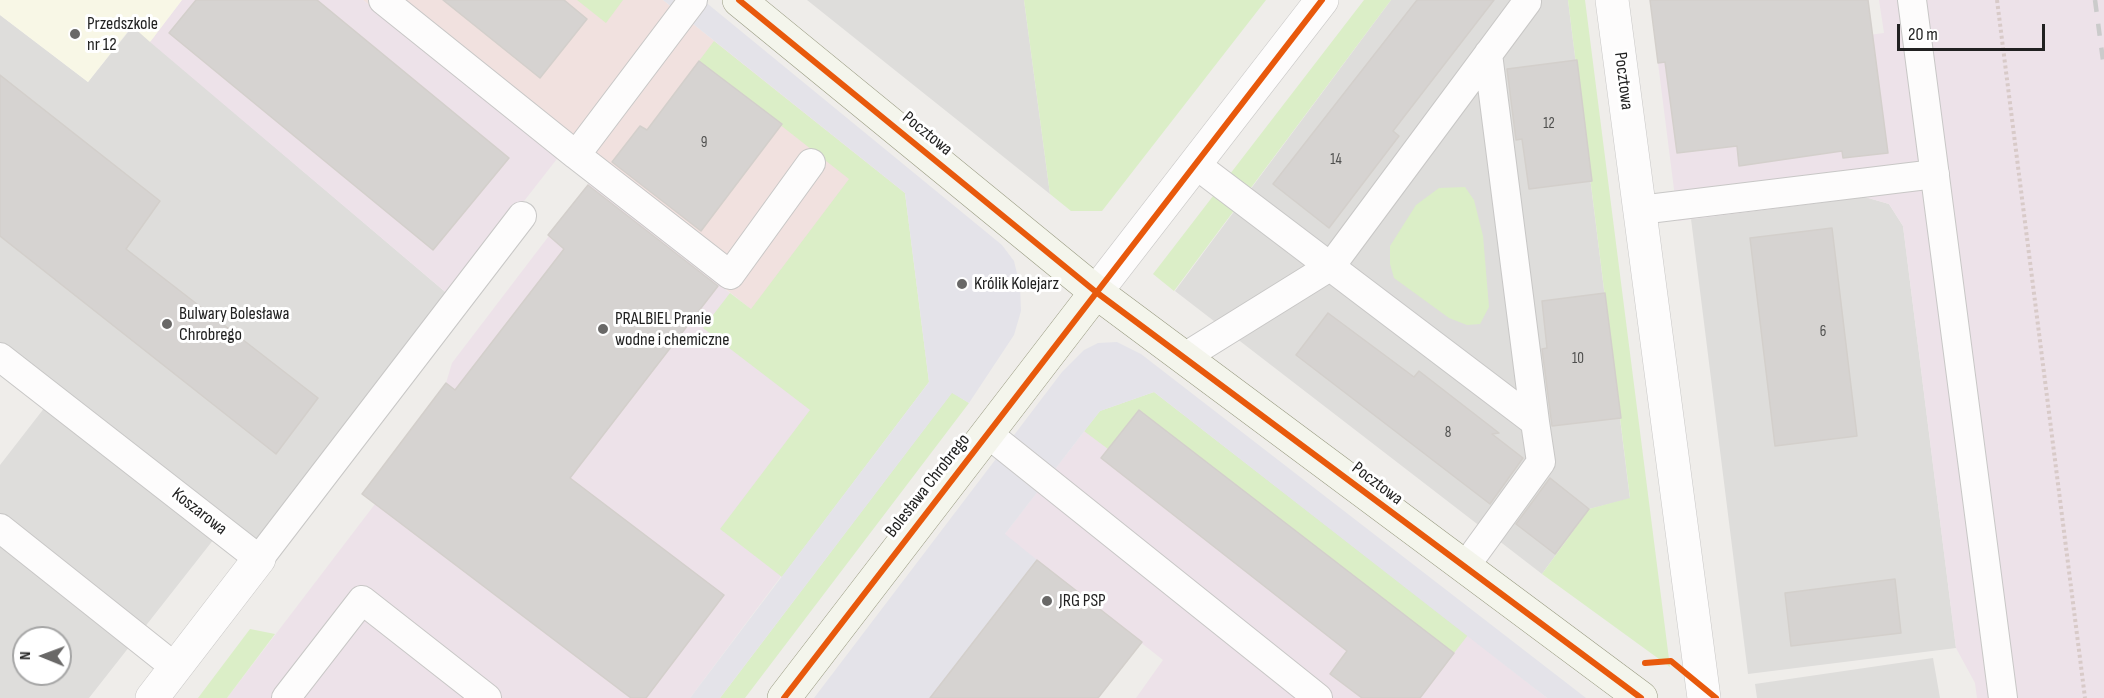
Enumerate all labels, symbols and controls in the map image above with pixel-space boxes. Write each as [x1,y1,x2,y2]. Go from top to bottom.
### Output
scale bar [1900,12,2048,50]
place label: Przedszkole nr 12 [87,13,158,56]
text: 20 m [1908,24,1938,45]
marker: Przedszkole nr 12 [68,27,82,41]
street label: Pocztowa [1609,51,1637,111]
street label: Pocztowa [898,107,956,161]
house number: 12 [1543,115,1555,133]
house number: 9 [701,134,707,152]
house number: 14 [1330,151,1342,169]
place label: Królik Kolejarz [974,273,1059,295]
marker: Królik Kolejarz [955,277,969,291]
place label: Bulwary Bolesława Chrobrego [179,303,289,346]
place label: PRALBIEL Pranie wodne i chemiczne [615,308,730,350]
marker: Bulwary Bolesława Chrobrego [160,317,174,331]
marker: PRALBIEL Pranie wodne i chemiczne [596,322,610,336]
house number: 6 [1820,323,1826,341]
house number: 10 [1572,350,1584,368]
house number: 8 [1445,424,1451,442]
street label: Bolesława Chrobrego [881,430,975,542]
street label: Pocztowa [1347,458,1407,510]
street label: Koszarowa [167,484,231,540]
place label: JRG PSP [1059,590,1106,612]
marker: JRG PSP [1040,594,1054,608]
north arrow [12,626,72,686]
text: N [16,651,35,660]

